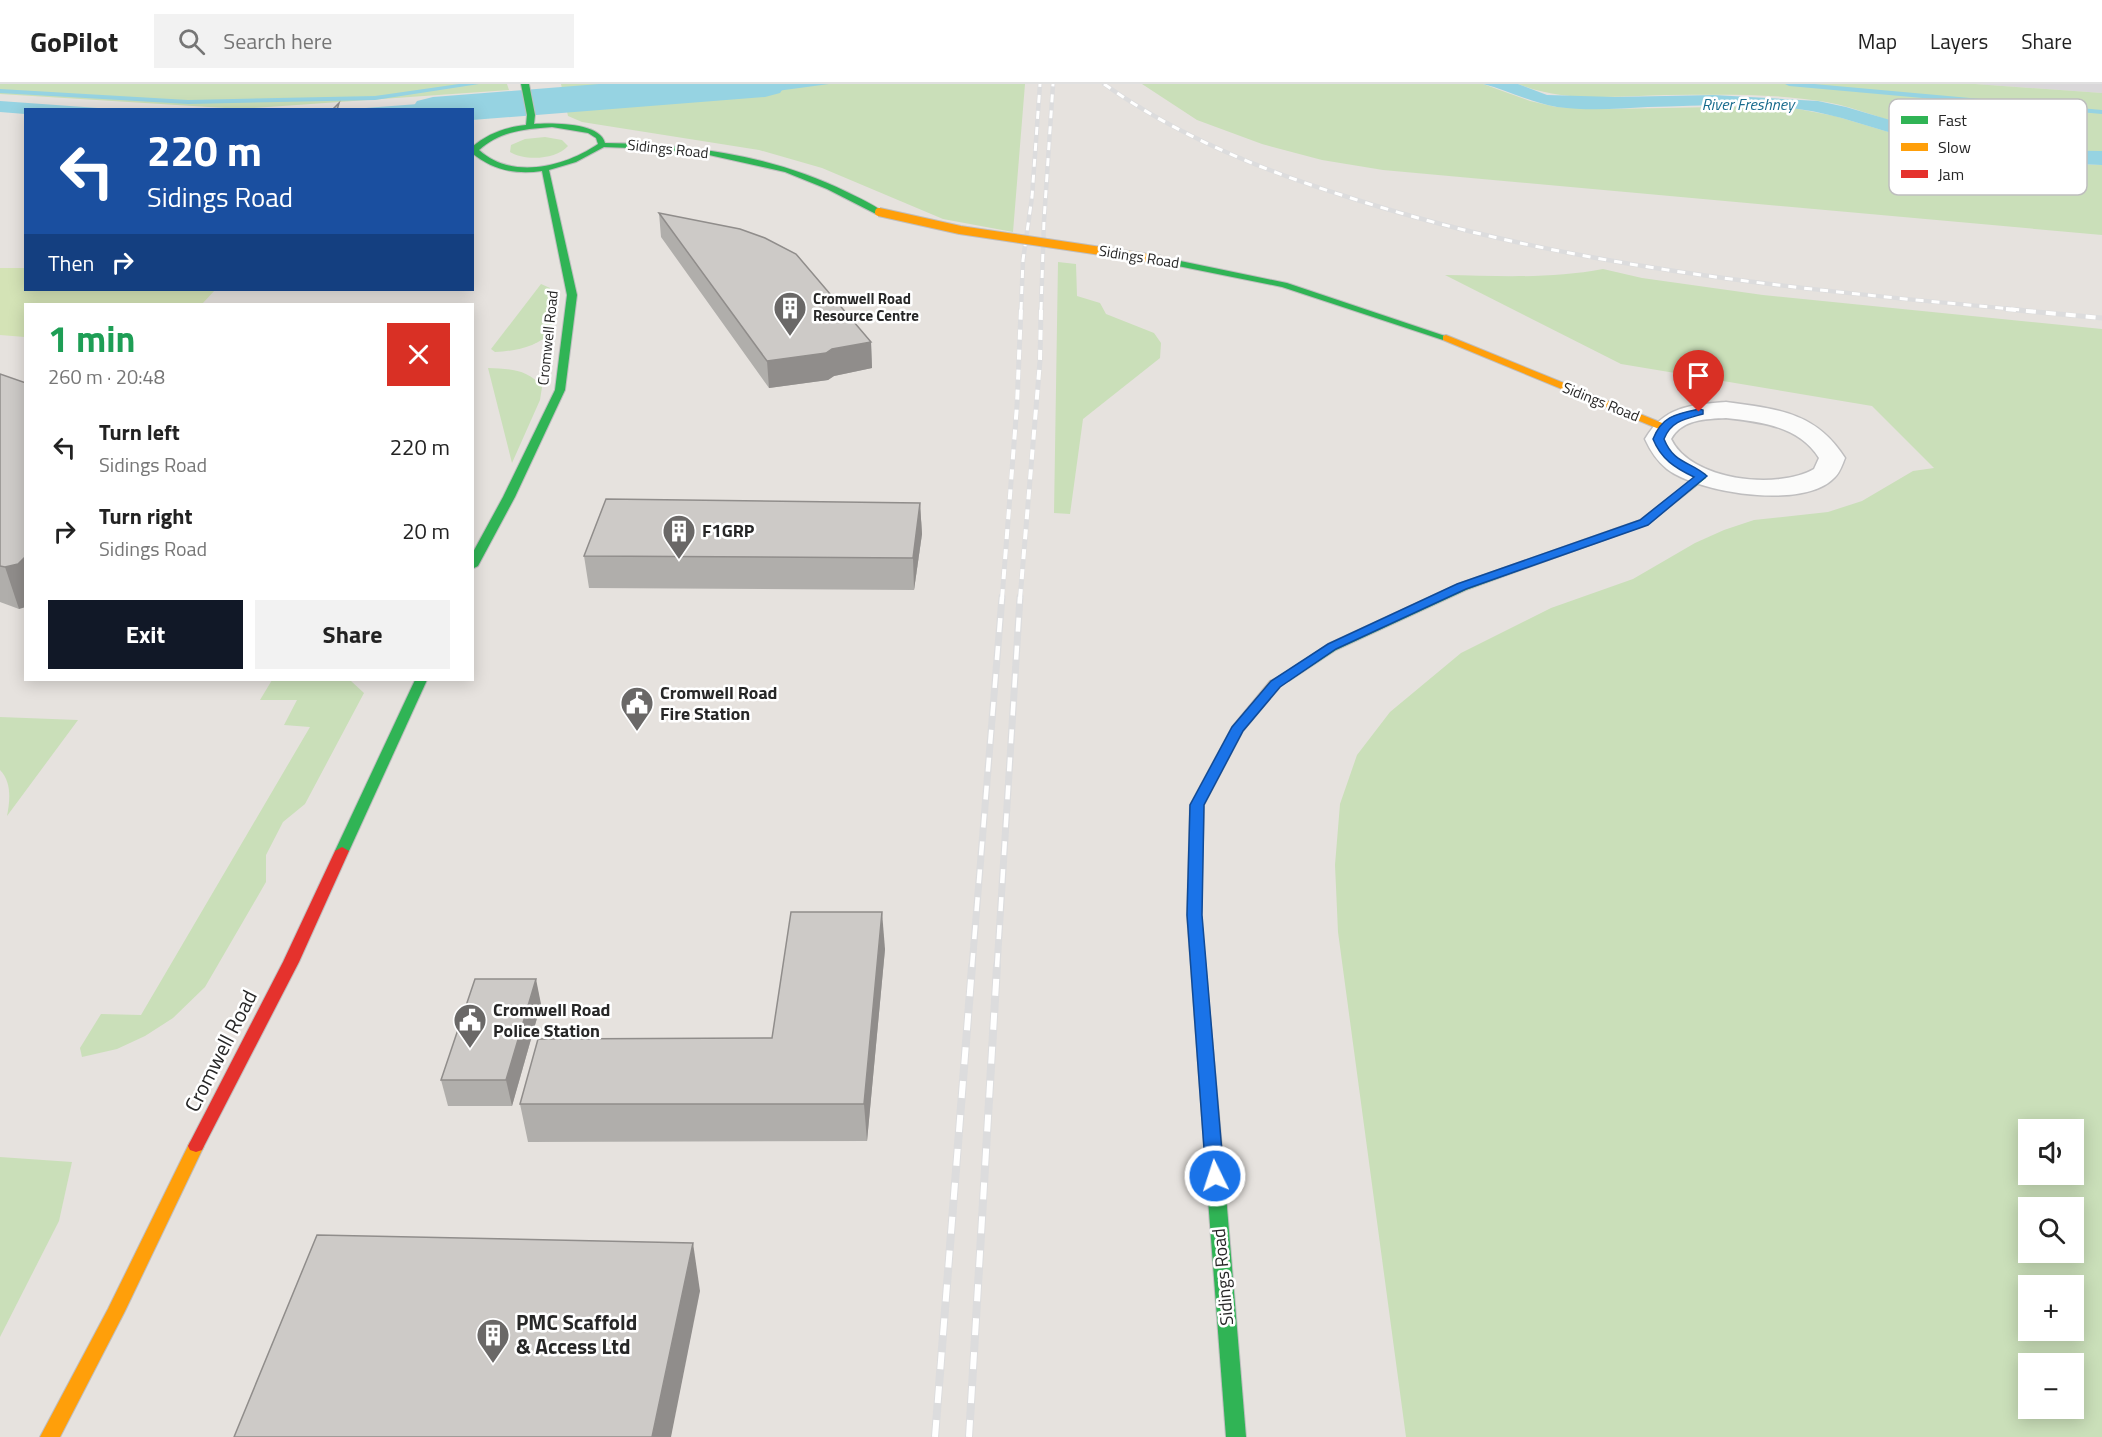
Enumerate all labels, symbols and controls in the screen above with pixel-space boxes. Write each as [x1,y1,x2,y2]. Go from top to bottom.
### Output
search box [154,14,574,68]
text: GoPilot [30,20,118,63]
text: Search here [223,24,332,58]
icon: search [175,25,208,58]
text: Map [1858,25,1897,57]
text: Layers [1930,25,1988,57]
text: Share [2021,25,2072,57]
water label: River Freshney [1702,92,1796,116]
legend [1889,99,2087,195]
text: Fast [1938,108,1967,132]
text: 220 m [147,118,262,182]
icon: left [48,132,126,210]
street label: Sidings Road [626,133,710,164]
text: Slow [1938,135,1971,159]
text: Jam [1938,162,1964,186]
text: Sidings Road [147,176,293,217]
street label: Sidings Road [1097,239,1181,274]
text: Then [48,246,94,280]
icon: right [106,246,139,279]
place label: Cromwell Road Resource Centre [813,287,919,327]
street label: Cromwell Road [531,289,564,386]
building icon: Cromwell Road Resource Centre [772,290,808,337]
text: 1 min [48,311,135,366]
button: close [387,323,450,386]
pin [1673,350,1724,412]
icon: arrive [1682,359,1715,392]
text: 260 m · 20:48 [48,361,165,392]
street label: Sidings Road [1559,376,1643,427]
text: Turn left [99,415,180,449]
text: 220 m [390,430,450,464]
icon: left [48,431,81,464]
text: Sidings Road [99,449,207,480]
text: Turn right [99,499,193,533]
building icon: F1GRP [661,513,697,560]
text: 20 m [402,514,450,548]
icon: right [48,515,81,548]
place label: F1GRP [702,517,755,544]
text: Sidings Road [99,533,207,564]
button: Exit [48,600,243,669]
button: Share [255,600,450,669]
place label: Cromwell Road Fire Station [660,679,778,727]
public building icon: Cromwell Road Fire Station [619,685,655,732]
street label: Cromwell Road [176,984,265,1117]
place label: Cromwell Road Police Station [493,996,611,1044]
public building icon: Cromwell Road Police Station [452,1002,488,1049]
map controls [2018,1119,2084,1419]
button: sound [2018,1119,2084,1185]
position arrow [1183,1144,1247,1208]
button: search [2018,1197,2084,1263]
street label: Sidings Road [1205,1227,1240,1327]
button: + [2018,1275,2084,1341]
place label: PMC Scaffold & Access Ltd [516,1306,637,1362]
building icon: PMC Scaffold & Access Ltd [475,1317,511,1364]
button: − [2018,1353,2084,1419]

